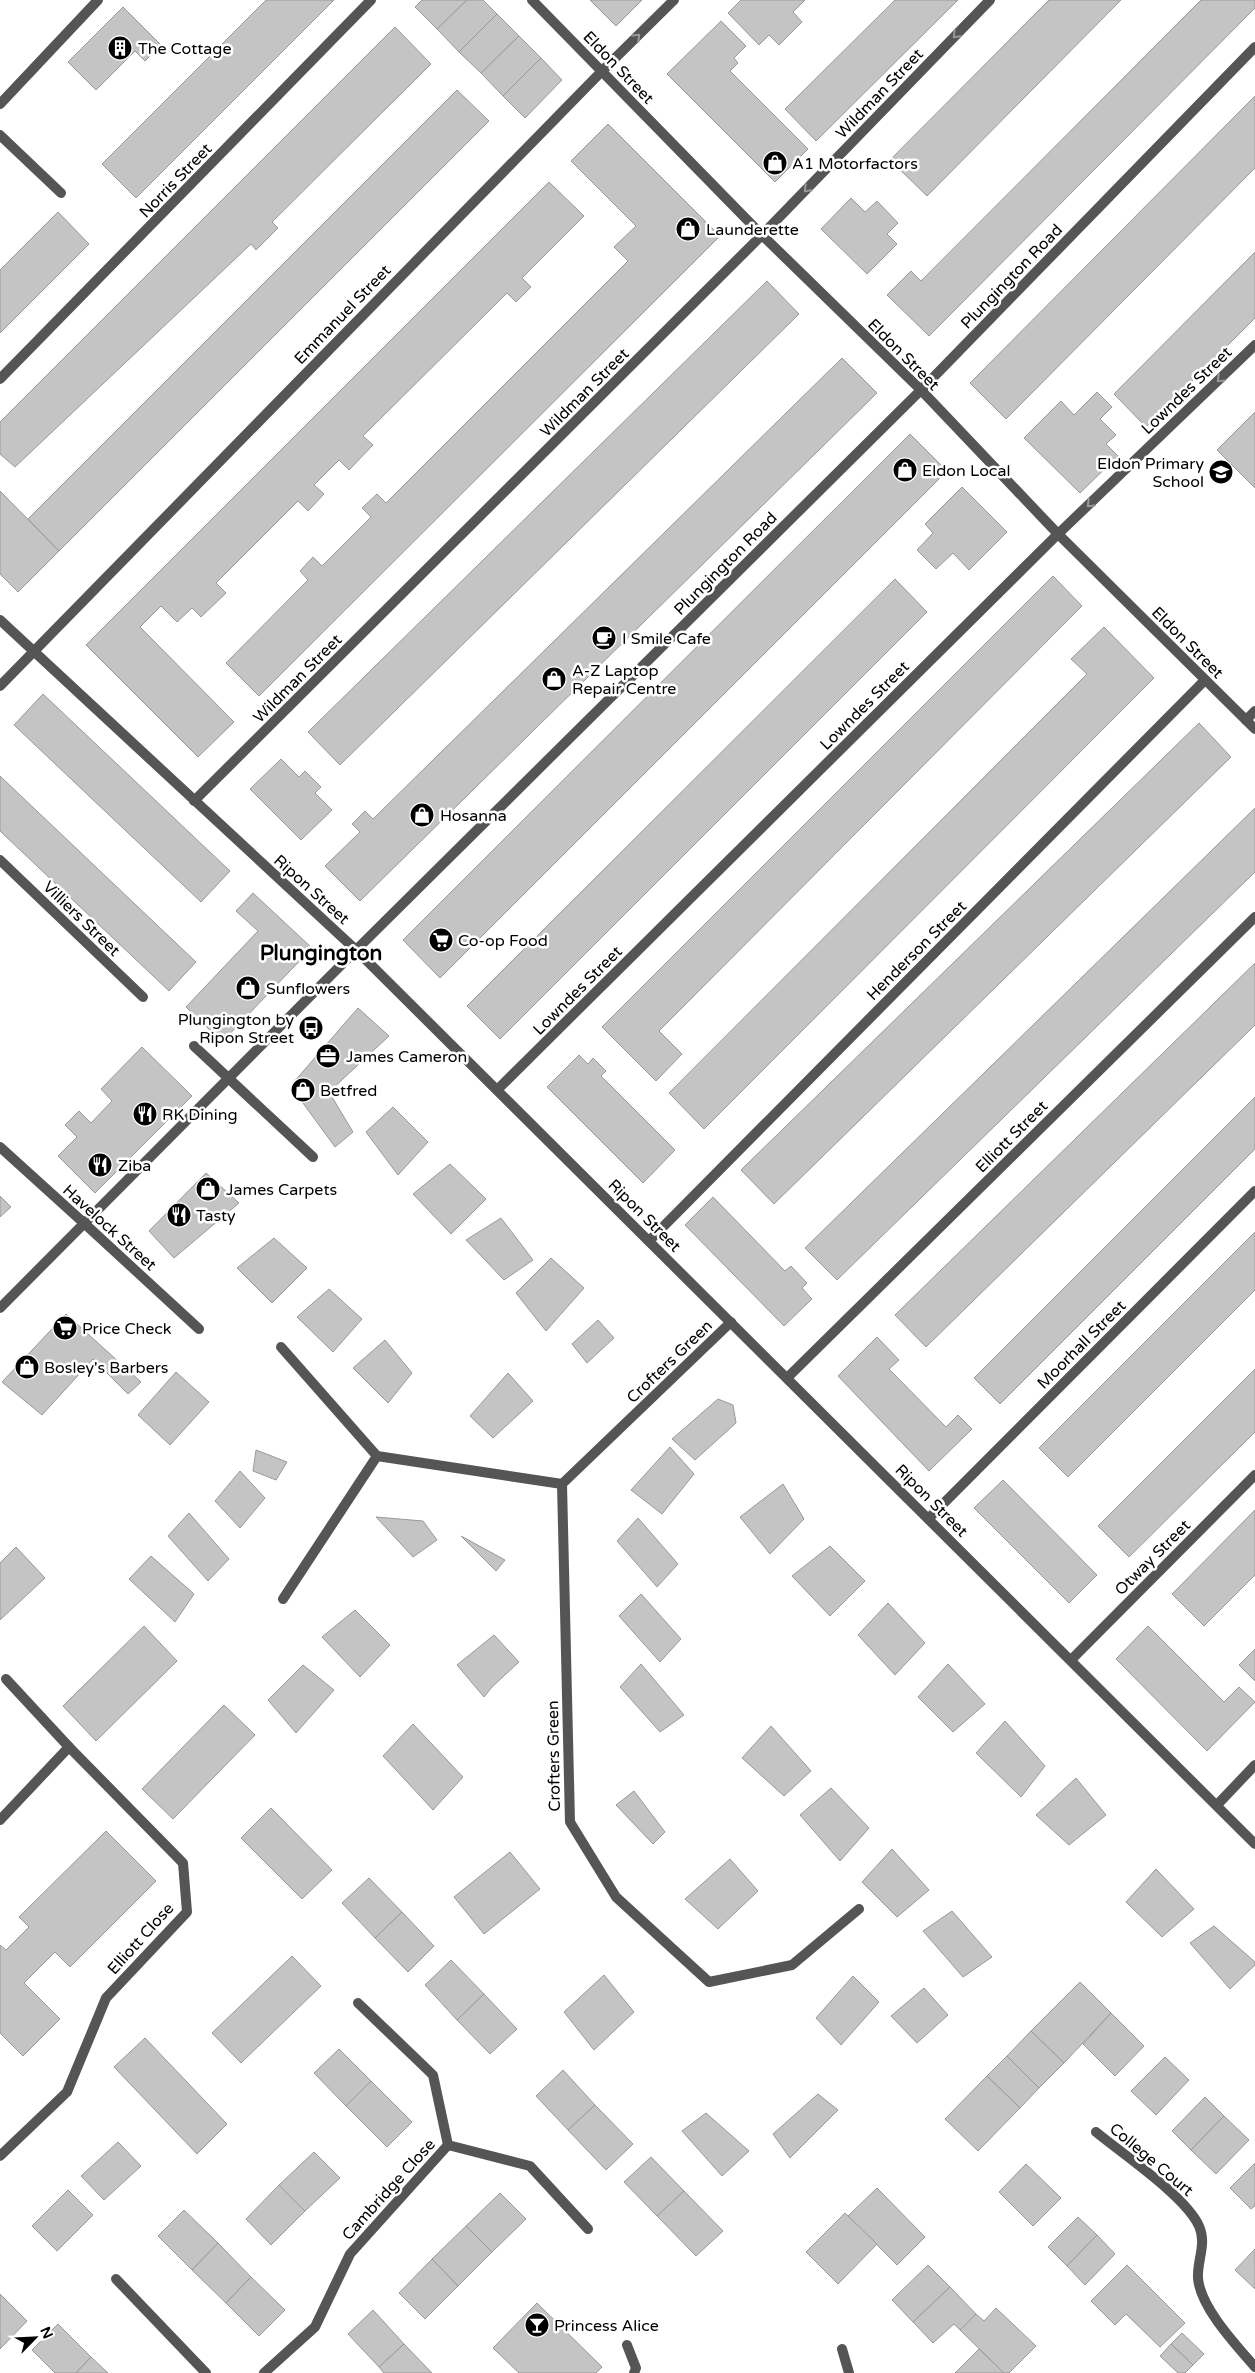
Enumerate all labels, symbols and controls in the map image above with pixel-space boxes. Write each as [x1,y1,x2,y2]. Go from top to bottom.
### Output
street label: Eldon Street [579,27,658,108]
one-way arrow [953,29,962,38]
one-way arrow [631,34,640,43]
building icon: The Cottage [107,35,133,61]
place label: The Cottage [138,39,232,59]
street label: Wildman Street [832,45,928,143]
street label: Norris Street [135,139,216,222]
shop icon: A1 Motorfactors [762,150,788,176]
place label: A1 Motorfactors [792,154,918,174]
one-way arrow [804,184,813,193]
shop icon: Launderette [675,216,701,242]
place label: Launderette [706,220,799,240]
street label: Plungington Road [957,220,1067,333]
street label: Emmanuel Street [290,261,395,369]
street label: Eldon Street [863,315,943,395]
street label: Lowndes Street [1137,343,1236,439]
street label: Wildman Street [536,344,633,441]
one-way arrow [1217,373,1226,382]
place label: Eldon Primary School [1097,454,1204,492]
shop icon: Eldon Local [892,457,918,483]
school or university icon: Eldon Primary School [1208,459,1234,485]
place label: Eldon Local [922,461,1010,481]
one-way arrow [1087,498,1096,507]
street label: Plungington Road [670,508,782,620]
street label: Eldon Street [1147,603,1227,683]
cafe icon: I Smile Cafe [591,625,617,651]
place label: I Smile Cafe [622,629,711,649]
street label: Wildman Street [249,630,346,727]
street label: Lowndes Street [816,657,913,754]
place label: A-Z Laptop Repair Centre [572,661,676,699]
shop icon: A-Z Laptop Repair Centre [541,666,567,692]
shop icon: Hosanna [409,802,435,828]
place label: Hosanna [440,806,507,826]
street label: Ripon Street [269,851,353,929]
street label: Villiers Street [39,877,124,961]
street label: Henderson Street [863,897,971,1005]
supermarket icon: Co-op Food [428,927,454,953]
place label: Co-op Food [458,931,548,951]
district label: Plungington [260,941,382,966]
street label: Lowndes Street [529,942,626,1039]
shop icon: Sunflowers [235,975,261,1001]
place label: Sunflowers [266,979,350,999]
place label: Plungington by Ripon Street [178,1010,294,1048]
bus stop icon: Plungington by Ripon Street [298,1015,324,1041]
office icon: James Cameron [315,1043,341,1069]
place label: James Cameron [346,1047,467,1067]
shop icon: Betfred [290,1077,316,1103]
place label: Betfred [320,1081,377,1101]
street label: Elliott Street [971,1096,1052,1177]
restaurant icon: RK Dining [132,1101,158,1127]
place label: RK Dining [162,1105,238,1125]
restaurant icon: Ziba [87,1152,113,1178]
place label: Ziba [118,1156,151,1176]
street label: Ripon Street [604,1175,685,1256]
shop icon: James Carpets [195,1176,221,1202]
street label: Havelock Street [58,1180,160,1275]
place label: James Carpets [226,1180,337,1200]
restaurant icon: Tasty [166,1202,192,1228]
place label: Tasty [196,1206,236,1226]
street label: Moorhall Street [1033,1296,1130,1393]
supermarket icon: Price Check [52,1315,78,1341]
street label: Crofters Green [623,1316,717,1408]
place label: Price Check [82,1319,172,1339]
shop icon: Bosley's Barbers [14,1354,40,1380]
place label: Bosley's Barbers [44,1358,169,1378]
street label: Ripon Street [891,1460,972,1541]
street label: Otway Street [1111,1516,1195,1600]
street label: Crofters Green [543,1700,565,1812]
street label: Elliott Close [103,1899,178,1979]
street label: College Court [1105,2119,1197,2201]
street label: Cambridge Close [338,2135,440,2245]
bar icon: Princess Alice [524,2312,550,2338]
north arrow [10,2313,60,2363]
place label: Princess Alice [554,2316,659,2336]
text: N [36,2324,56,2342]

